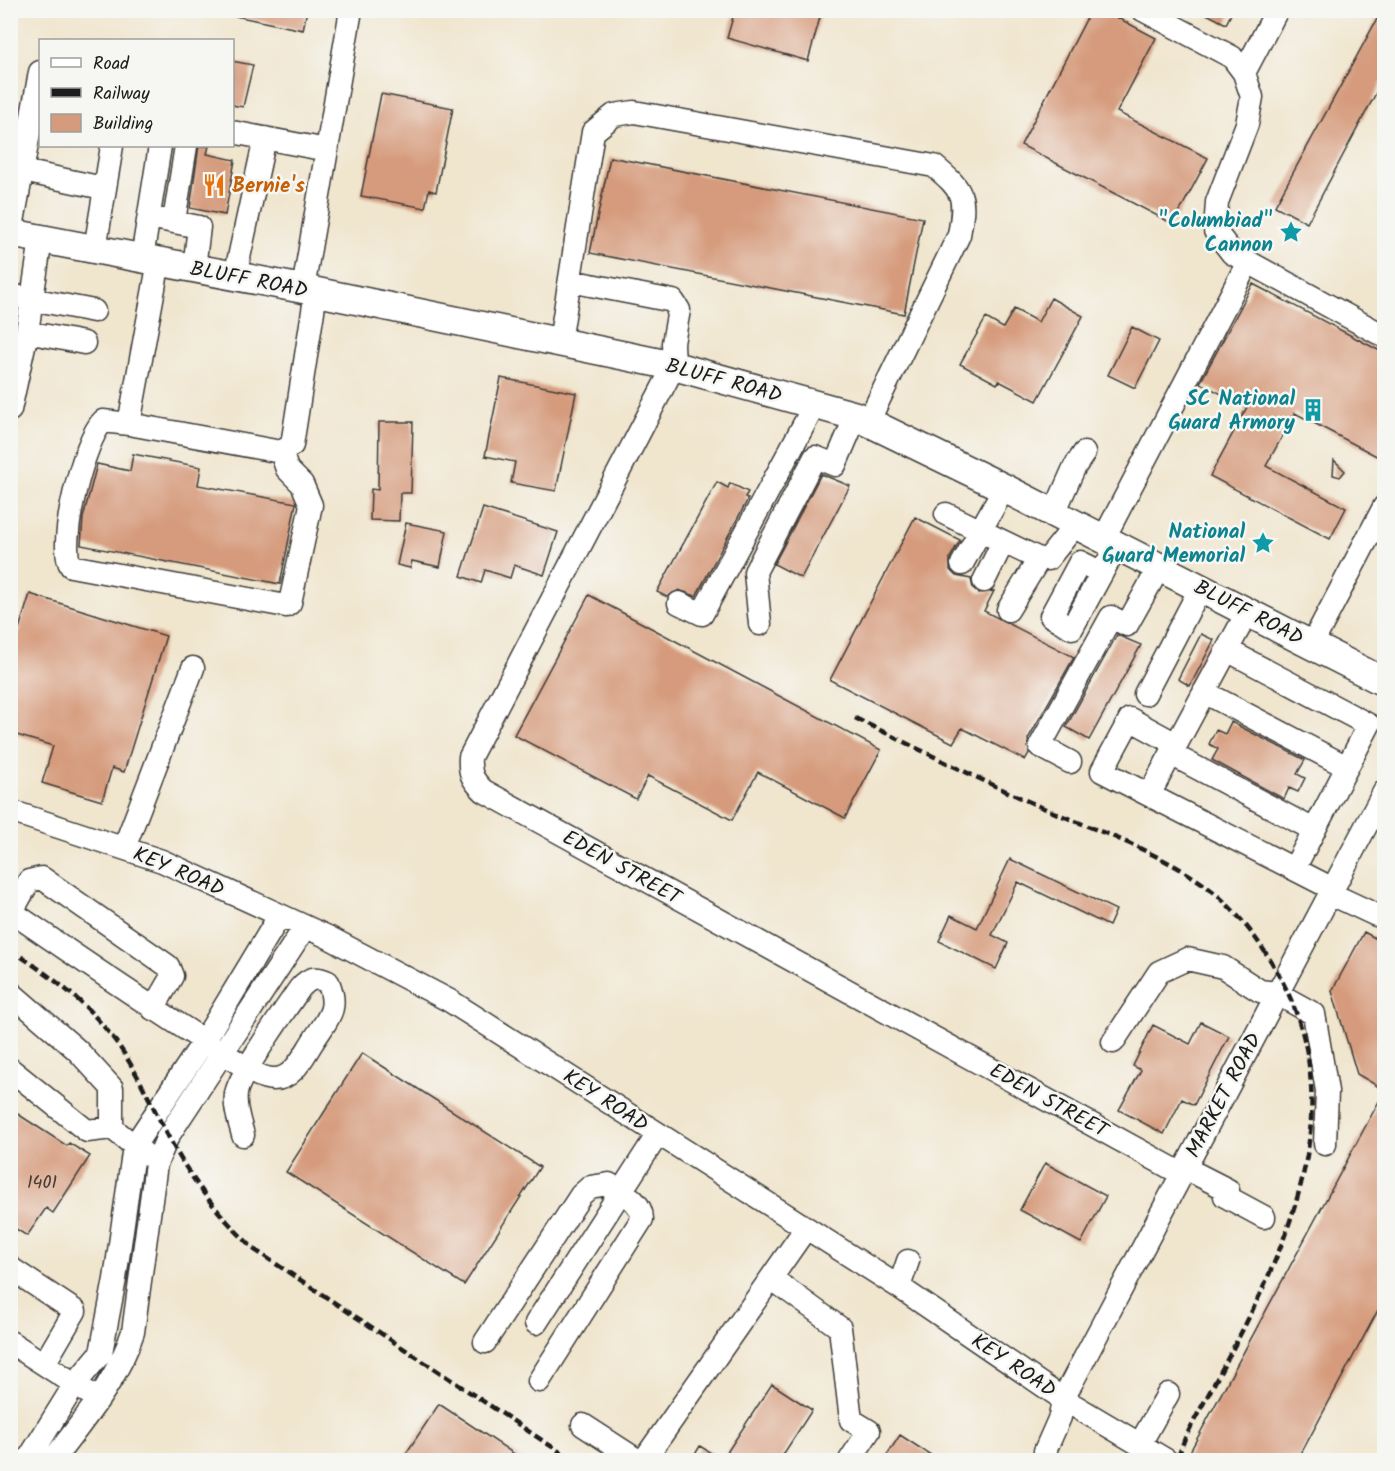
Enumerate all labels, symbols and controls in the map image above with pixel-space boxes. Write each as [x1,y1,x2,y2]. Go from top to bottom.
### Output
legend [39,39,234,147]
text: Road [93,50,130,79]
text: Railway [93,80,150,109]
text: Building [93,110,153,139]
place label: Bernie's [232,170,305,203]
restaurant icon: Bernie's [201,172,227,198]
place label: "Columbiad" Cannon [1158,205,1273,262]
place icon: "Columbiad" Cannon [1278,219,1304,245]
street label: BLUFF ROAD [187,253,310,308]
street label: BLUFF ROAD [662,350,785,413]
place label: SC National Guard Armory [1168,383,1295,440]
building icon: SC National Guard Armory [1300,397,1326,423]
place label: National Guard Memorial [1102,516,1245,573]
place icon: National Guard Memorial [1250,530,1276,556]
street label: BLUFF ROAD [1188,572,1309,655]
street label: EDEN STREET [556,822,688,915]
street label: KEY ROAD [127,838,229,906]
street label: MARKET ROAD [1178,1027,1271,1164]
street label: EDEN STREET [983,1055,1115,1148]
street label: KEY ROAD [556,1061,655,1141]
house number: 1401 [27,1169,57,1198]
street label: KEY ROAD [964,1326,1062,1407]

